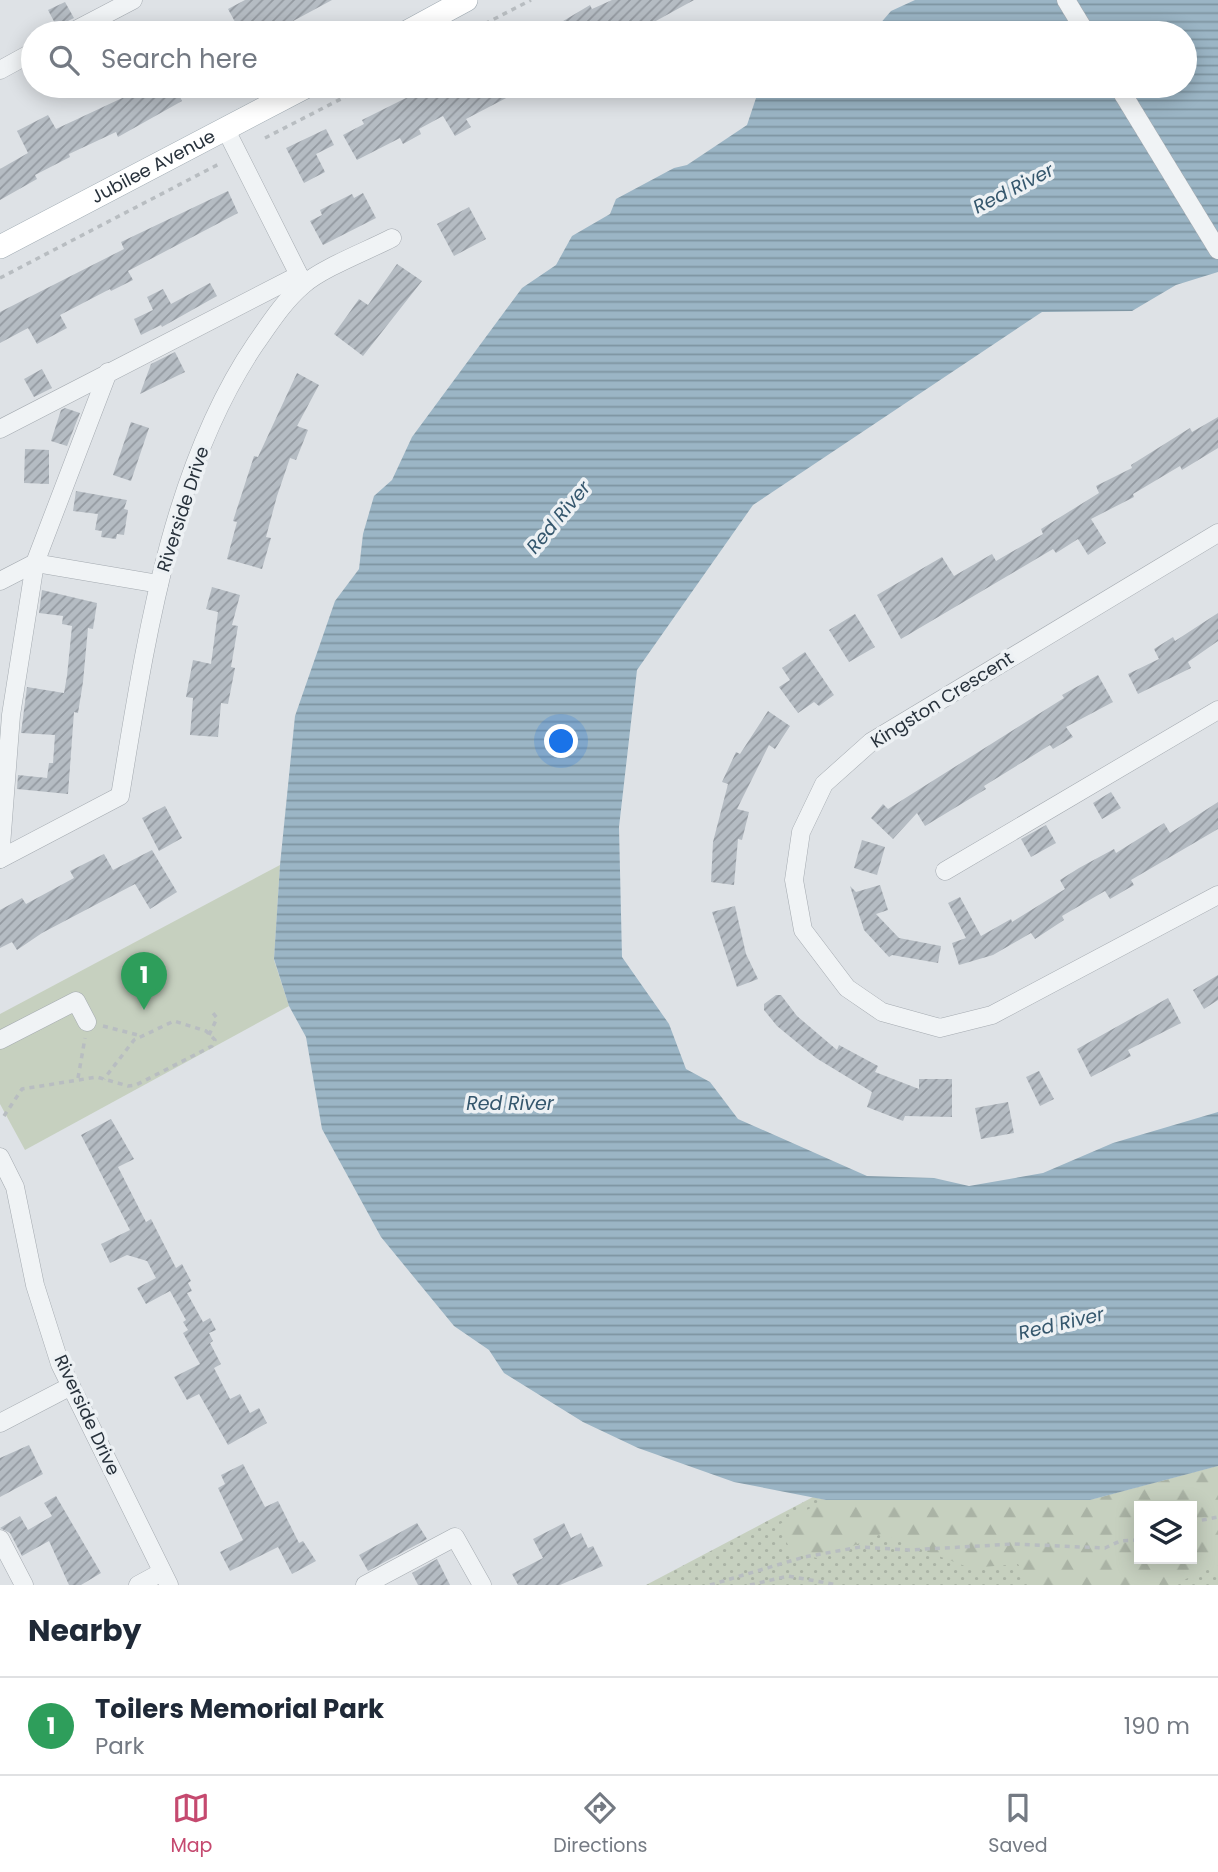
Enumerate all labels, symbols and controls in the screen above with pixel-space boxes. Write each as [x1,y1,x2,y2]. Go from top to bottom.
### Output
search box [21,21,1197,98]
icon: search [45,41,83,79]
text: Search here [101,41,258,77]
street label: Jubilee Avenue [87,123,219,209]
water label: Red River [968,156,1059,220]
street label: Riverside Drive [150,443,215,575]
water label: Red River [520,474,597,560]
street label: Kingston Crescent [866,646,1018,754]
your location [544,724,578,758]
pin: 1 [121,952,167,1010]
water label: Red River [466,1090,555,1117]
water label: Red River [1015,1300,1108,1346]
street label: Riverside Drive [49,1350,126,1479]
map controls [1134,1501,1197,1564]
button: layers [1134,1501,1197,1564]
text: Nearby [28,1609,142,1652]
text: Toilers Memorial Park [95,1691,384,1727]
text: 1 [47,1710,55,1742]
text: 190 m [1124,1710,1190,1742]
text: Park [95,1730,144,1762]
tab: Map [170,1789,212,1860]
tab: Directions [553,1789,648,1860]
tab: Saved [988,1789,1048,1860]

